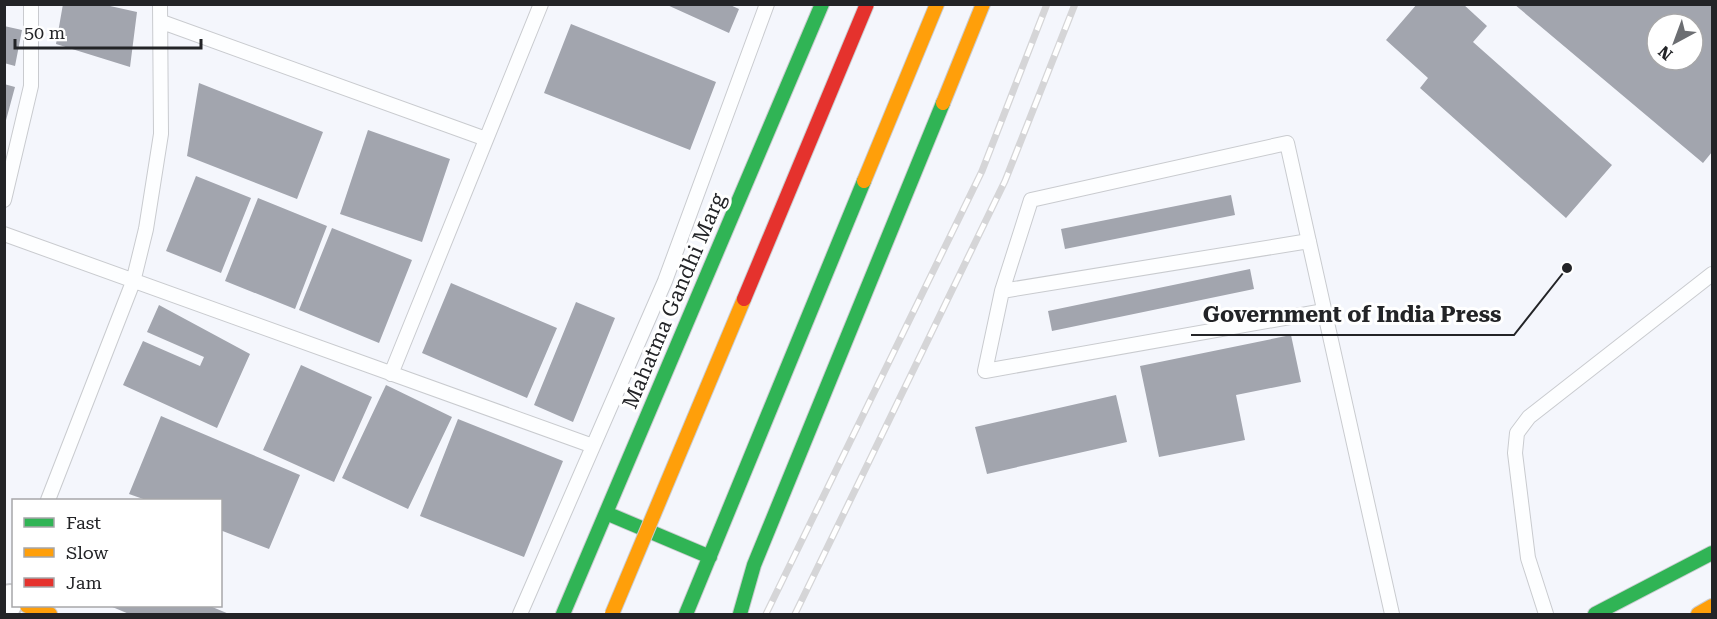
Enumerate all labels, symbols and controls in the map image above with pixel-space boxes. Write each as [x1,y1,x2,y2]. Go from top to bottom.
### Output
scale bar [15,12,201,50]
north arrow [1645,12,1705,72]
text: 50 m [24,22,65,43]
text: N [1655,42,1676,64]
street label: Mahatma Gandhi Marg [618,190,730,412]
callout: Government of India Press [1191,295,1514,335]
text: Government of India Press [1203,302,1501,327]
legend [12,499,222,607]
text: Fast [66,512,101,533]
text: Slow [66,542,108,563]
text: Jam [66,572,102,593]

